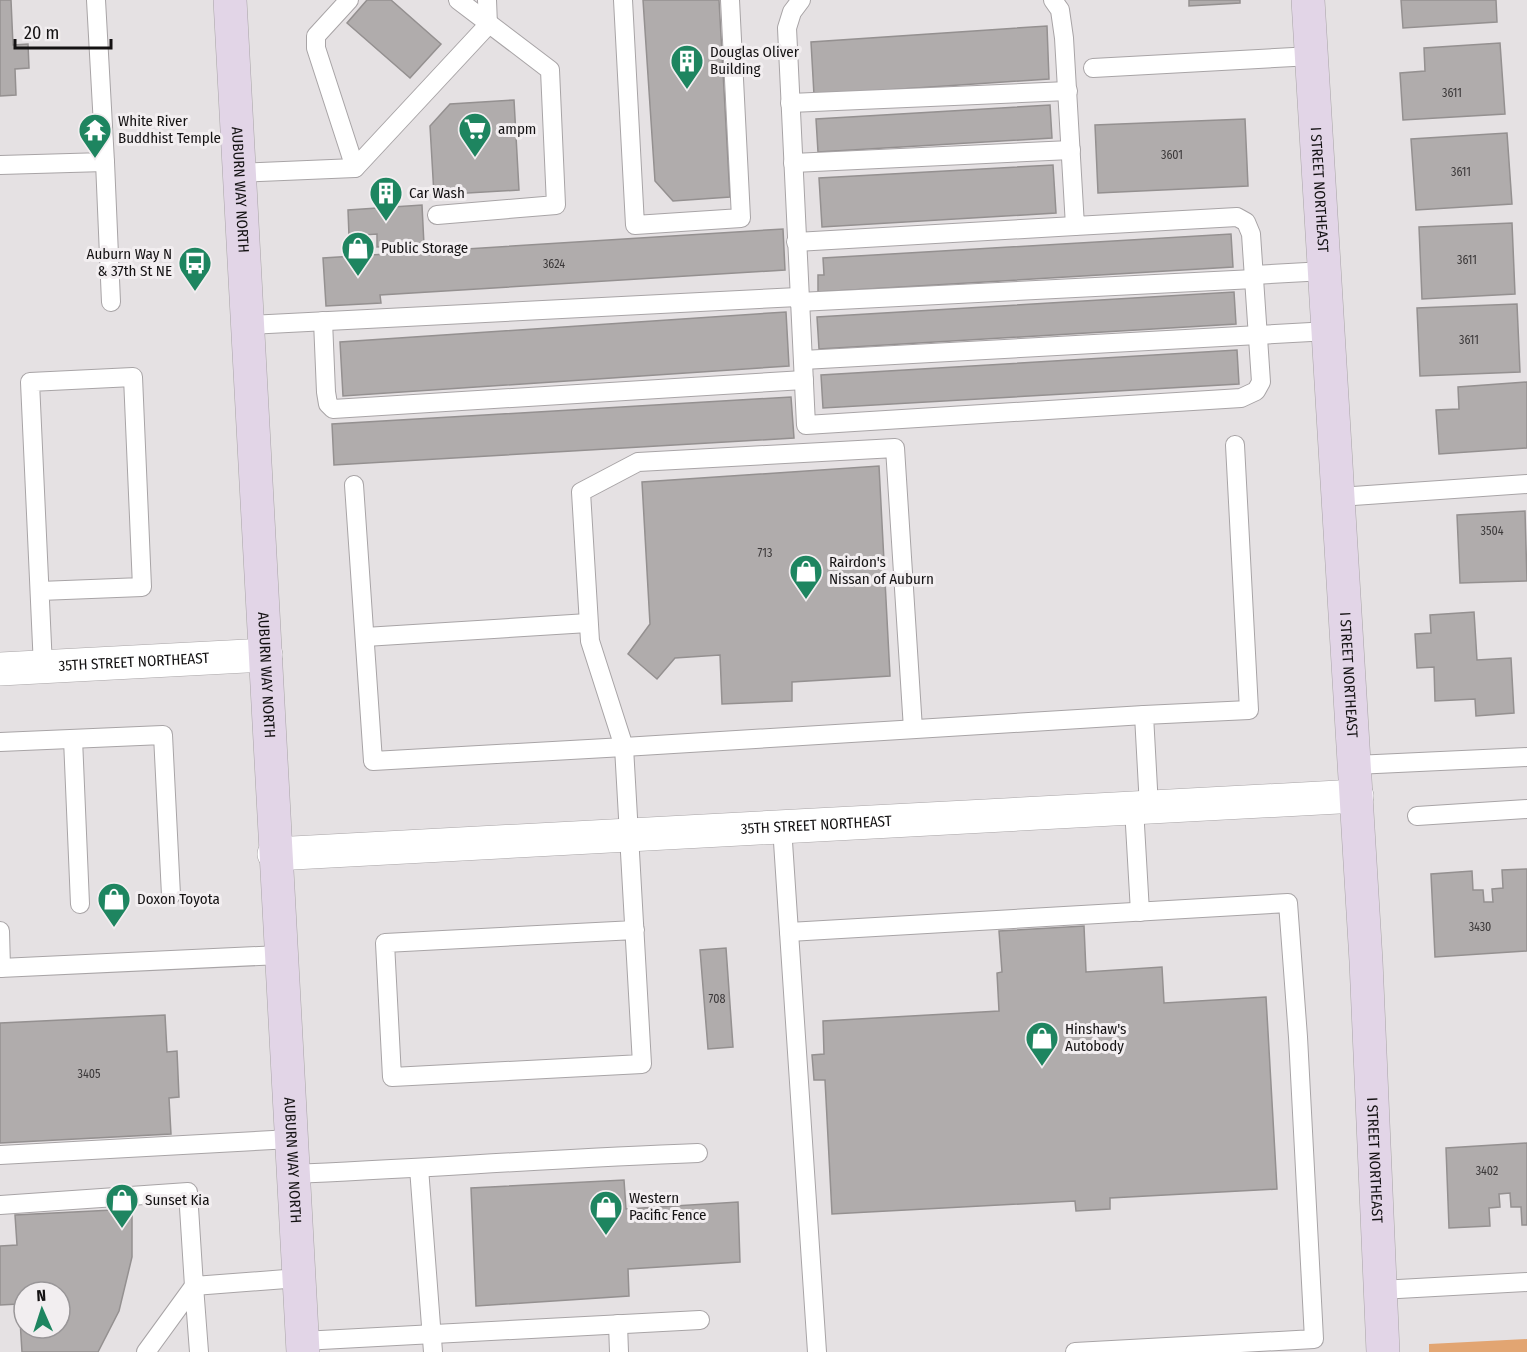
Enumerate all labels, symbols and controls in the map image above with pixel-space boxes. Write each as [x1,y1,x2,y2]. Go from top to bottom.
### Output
scale bar [15,12,111,50]
text: 20 m [24,22,59,44]
building icon: Douglas Oliver Building [669,43,705,90]
place label: Douglas Oliver Building [710,43,800,78]
house number: 3611 [1442,86,1462,100]
supermarket icon: ampm [457,111,493,158]
temple icon: White River Buddhist Temple [77,112,113,159]
place label: White River Buddhist Temple [118,112,221,147]
place label: ampm [498,120,536,138]
street label: AUBURN WAY NORTH [228,126,253,253]
street label: I STREET NORTHEAST [1307,126,1332,253]
house number: 3601 [1161,148,1183,162]
house number: 3611 [1451,165,1471,179]
building icon: Car Wash [368,175,404,222]
place label: Car Wash [409,184,465,202]
shop icon: Public Storage [340,230,376,277]
place label: Public Storage [381,239,468,257]
place label: Auburn Way N & 37th St NE [87,245,172,280]
bus stop icon: Auburn Way N & 37th St NE [177,245,213,292]
house number: 3611 [1457,253,1477,267]
house number: 3624 [543,257,565,271]
house number: 3611 [1459,333,1479,347]
house number: 3504 [1481,524,1504,538]
house number: 713 [758,546,772,560]
shop icon: Rairdon's Nissan of Auburn [788,553,824,600]
place label: Rairdon's Nissan of Auburn [829,553,934,588]
street label: AUBURN WAY NORTH [254,611,279,739]
street label: I STREET NORTHEAST [1336,611,1362,738]
street label: 35TH STREET NORTHEAST [58,649,210,675]
street label: 35TH STREET NORTHEAST [740,812,892,838]
shop icon: Doxon Toyota [96,881,132,928]
place label: Doxon Toyota [137,890,220,908]
house number: 3430 [1469,920,1491,934]
house number: 708 [709,992,725,1006]
shop icon: Hinshaw's Autobody [1024,1020,1060,1067]
place label: Hinshaw's Autobody [1065,1020,1126,1055]
house number: 3405 [78,1067,101,1081]
street label: AUBURN WAY NORTH [280,1097,305,1224]
street label: I STREET NORTHEAST [1363,1097,1386,1223]
house number: 3402 [1476,1164,1498,1178]
shop icon: Sunset Kia [104,1182,140,1229]
shop icon: Western Pacific Fence [588,1189,624,1236]
place label: Western Pacific Fence [629,1189,706,1224]
place label: Sunset Kia [145,1191,210,1209]
north arrow [12,1280,72,1340]
text: N [36,1286,47,1305]

